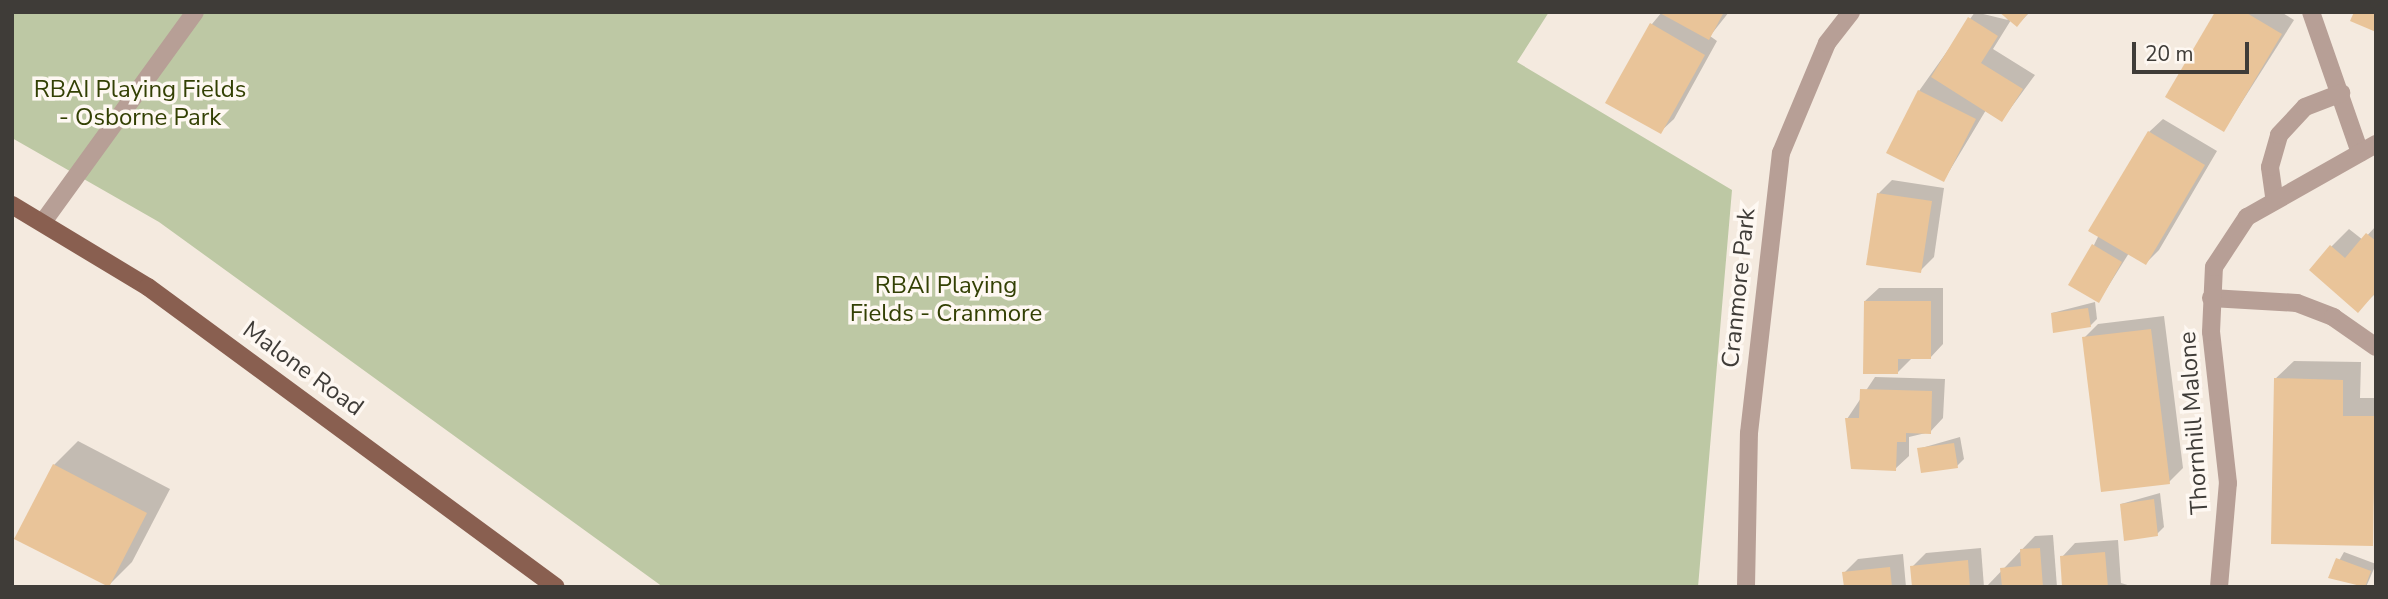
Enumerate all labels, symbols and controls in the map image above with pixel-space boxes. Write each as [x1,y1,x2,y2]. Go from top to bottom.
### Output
scale bar [2136,28,2253,72]
text: 20 m [2145,40,2194,68]
park label: RBAI Playing Fields - Osborne Park [34,76,246,132]
street label: Cranmore Park [1716,207,1762,369]
park label: RBAI Playing Fields - Cranmore [850,272,1042,328]
street label: Malone Road [237,316,369,422]
street label: Thornhill Malone [2173,331,2215,515]

